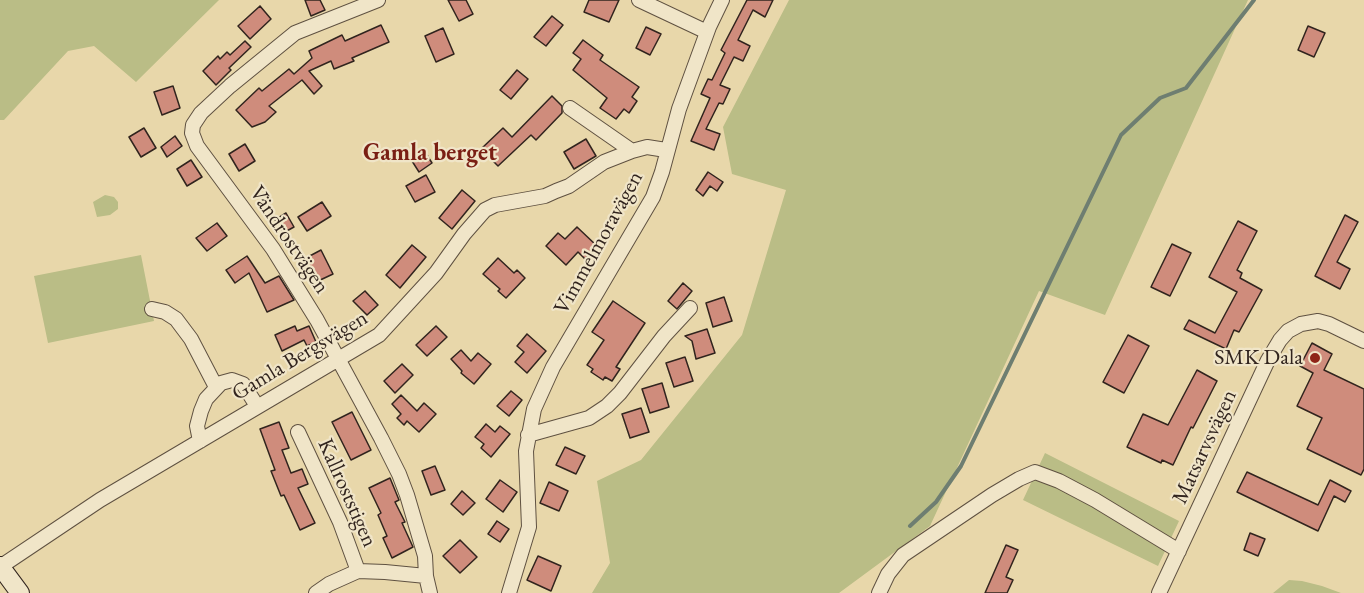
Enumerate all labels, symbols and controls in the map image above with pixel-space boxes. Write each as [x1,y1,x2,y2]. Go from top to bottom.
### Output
district label: Gamla berget [363,139,497,167]
street label: Vimmelmoravägen [549,167,649,319]
street label: Vändrostvägen [243,181,335,299]
street label: Gamla Bergsvägen [227,305,373,407]
place label: SMK Dala [1214,345,1303,371]
marker: SMK Dala [1308,351,1322,365]
street label: Matsarvsvägen [1167,386,1243,508]
street label: Kallroststigen [311,435,383,551]

